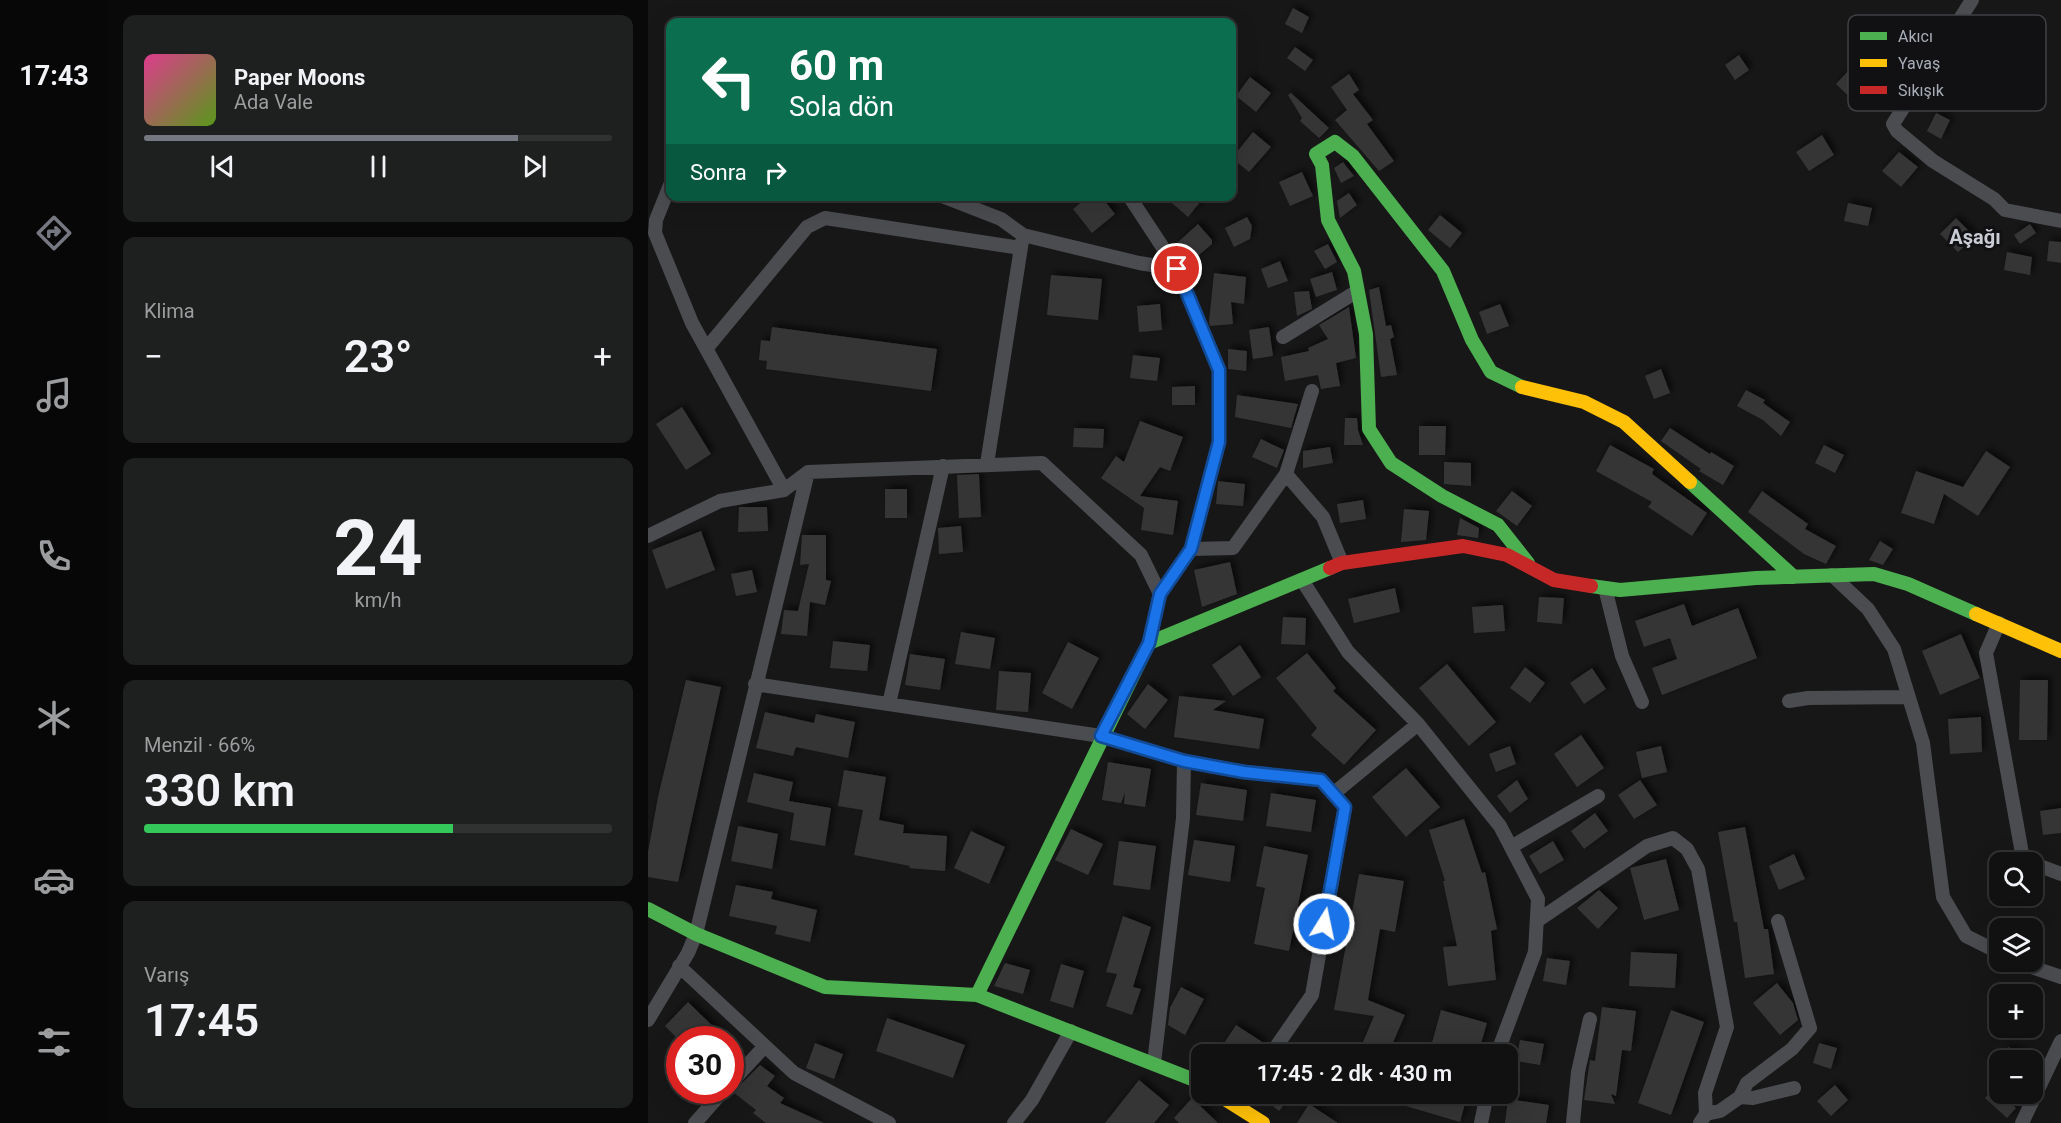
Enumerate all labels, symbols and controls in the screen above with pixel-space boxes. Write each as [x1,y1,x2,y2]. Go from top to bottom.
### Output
legend [1848,15,2046,111]
text: Akıcı [1898,27,1933,46]
text: 60 m [789,41,884,90]
icon: left [690,42,768,120]
text: Yavaş [1898,54,1940,73]
text: 17:43 [19,60,89,92]
text: Paper Moons [234,65,365,90]
text: Sıkışık [1898,81,1945,100]
text: Ada Vale [234,90,313,114]
text: Sola dön [789,91,894,123]
icon: previous [206,150,239,183]
icon: pause [362,150,395,183]
icon: next [518,150,551,183]
icon: right [759,156,792,189]
text: Sonra [690,160,747,185]
icon: directions [33,212,75,254]
district label: Aşağı [1949,225,2001,249]
pin [1151,243,1202,294]
icon: arrive [1160,252,1193,285]
text: Klima [144,299,195,323]
text: 23° [344,330,412,383]
text: − [144,337,163,376]
text: + [593,337,612,376]
icon: music [33,374,75,416]
text: 24 [333,503,423,594]
icon: phone [33,535,75,577]
text: km/h [355,588,401,612]
icon: climate [33,697,75,739]
text: Menzil · 66% [144,733,255,757]
text: 330 km [144,764,295,817]
map controls [1989,852,2043,1104]
button: search [1989,852,2043,906]
icon: car [33,859,75,901]
position arrow [1292,892,1356,956]
button: layers [1989,918,2043,972]
text: Varış [144,963,189,987]
button: + [1989,984,2043,1038]
text: 17:45 [144,994,259,1047]
icon: filters [33,1021,75,1063]
speed limit sign: 30 [666,1026,744,1104]
button: − [1989,1050,2043,1104]
text: 17:45 · 2 dk · 430 m [1257,1061,1452,1086]

